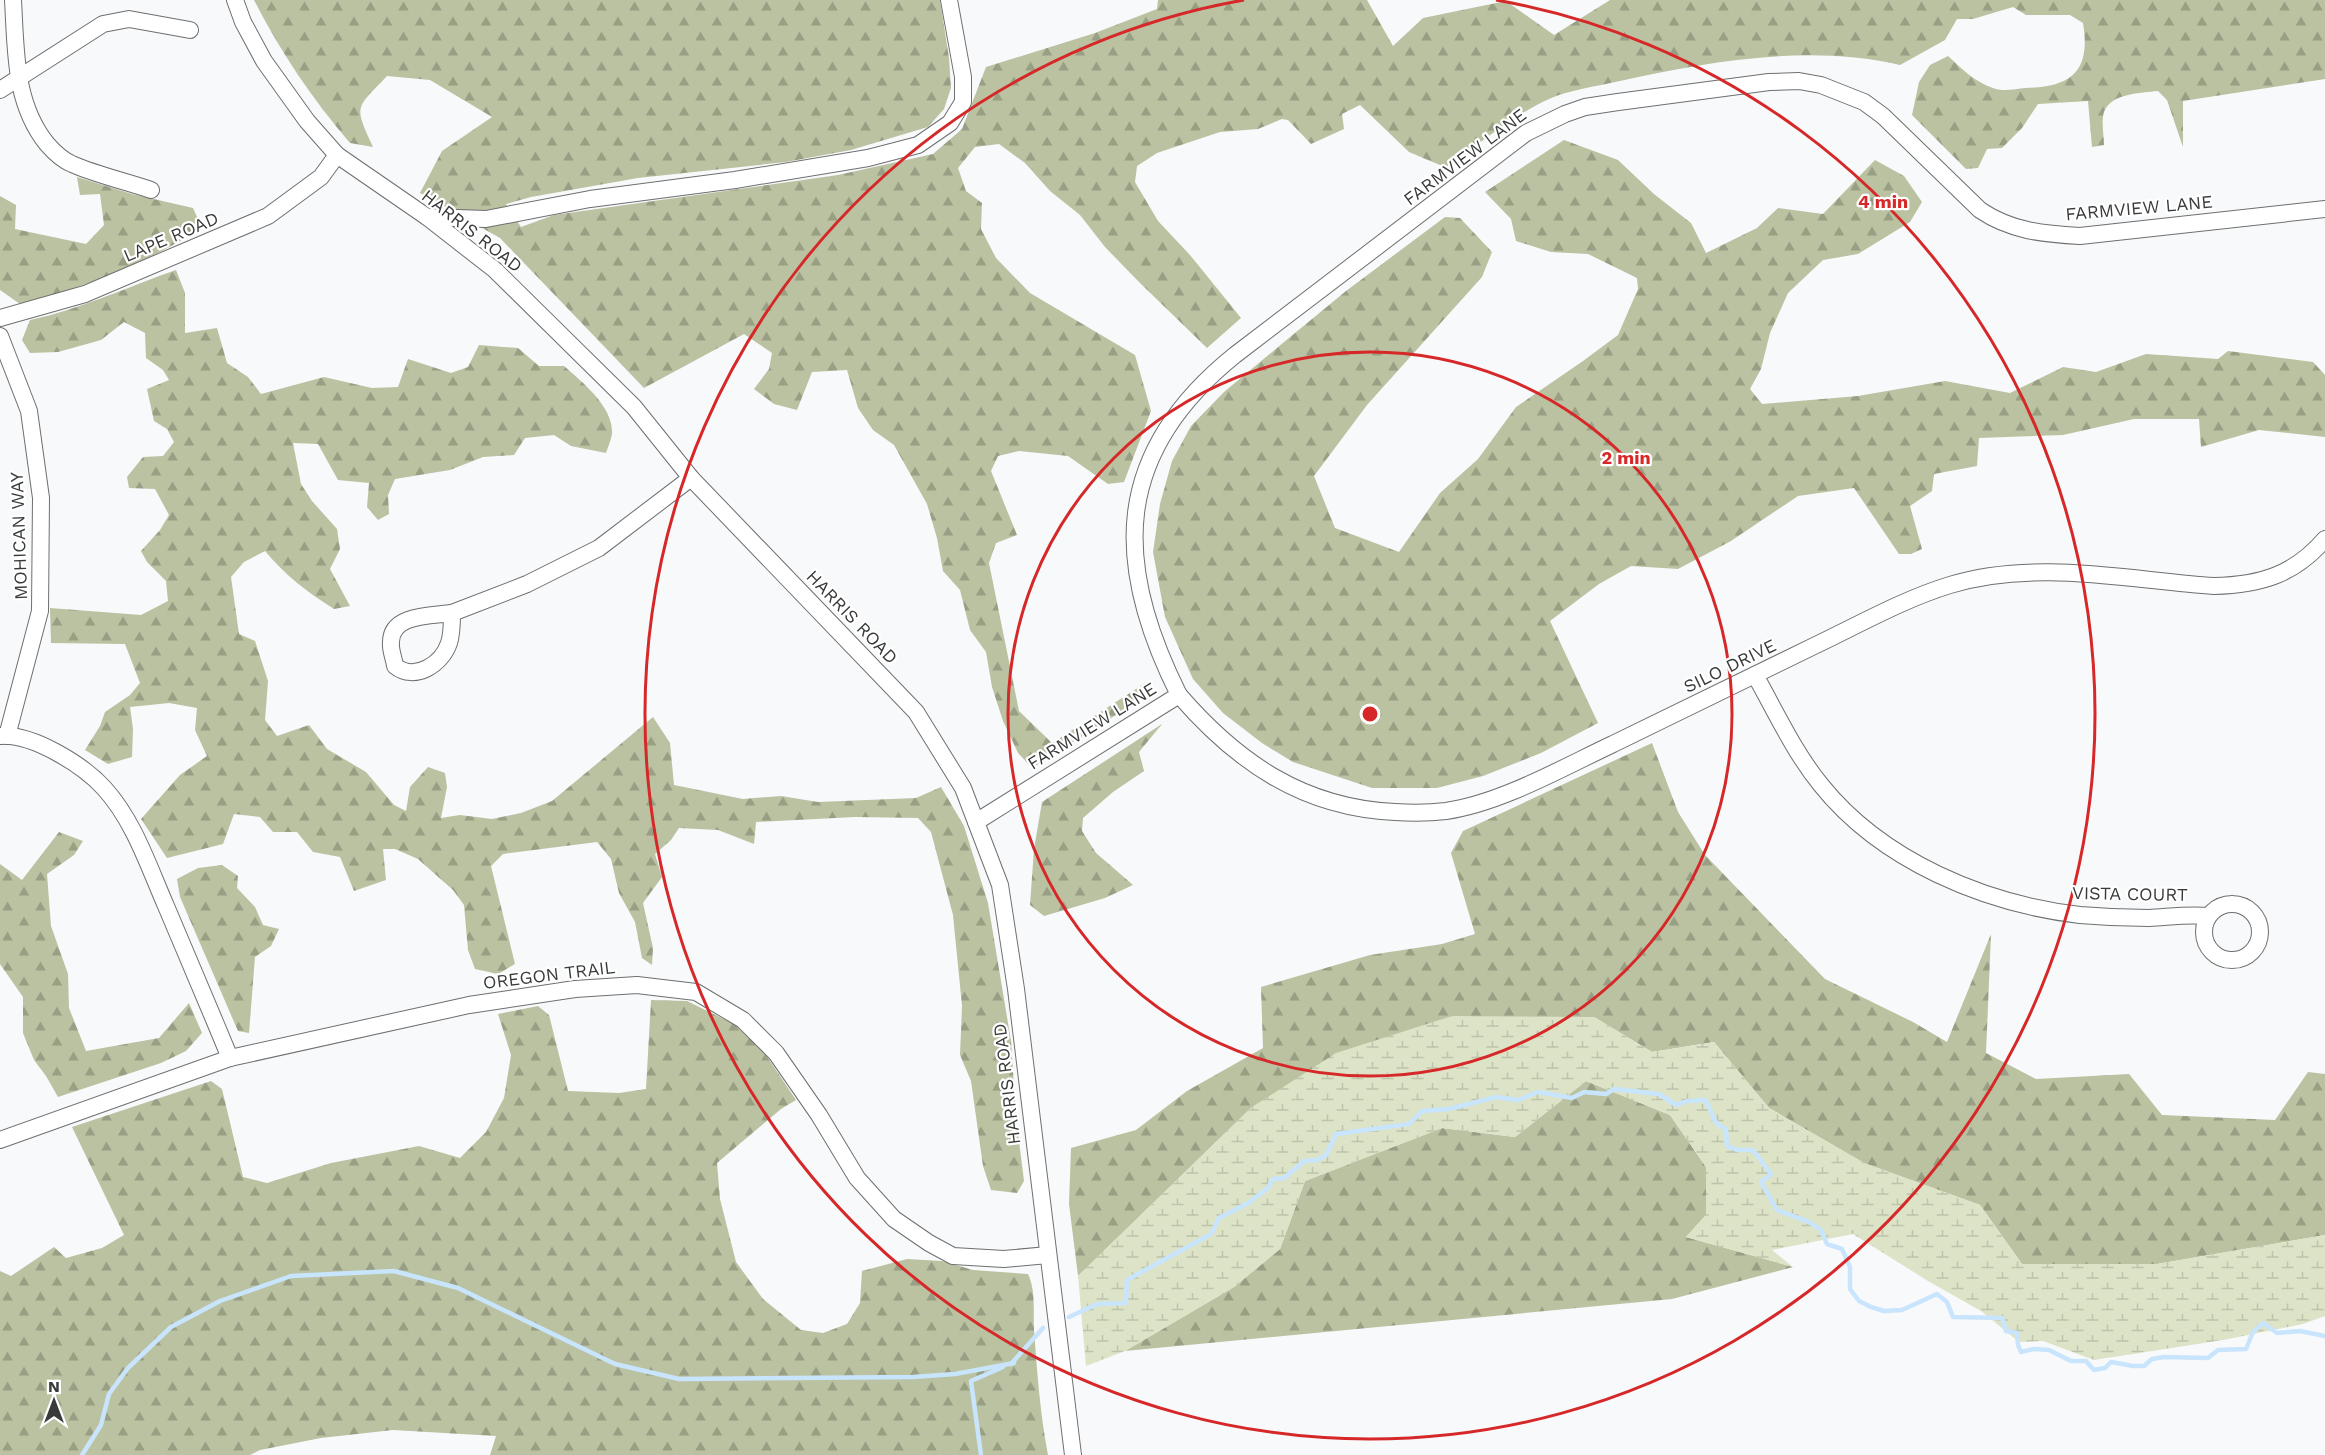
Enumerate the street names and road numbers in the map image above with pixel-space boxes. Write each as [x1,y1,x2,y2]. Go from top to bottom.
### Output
street label: FARMVIEW LANE [1399,104,1530,209]
street label: HARRIS ROAD [418,185,527,276]
street label: FARMVIEW LANE [2064,191,2213,224]
street label: LAPE ROAD [120,207,221,266]
street label: MOHICAN WAY [6,471,31,600]
street label: HARRIS ROAD [802,566,902,668]
street label: SILO DRIVE [1680,634,1779,697]
street label: FARMVIEW LANE [1024,678,1160,774]
street label: VISTA COURT [2072,882,2188,905]
street label: OREGON TRAIL [482,956,616,993]
street label: HARRIS ROAD [989,1022,1024,1146]

